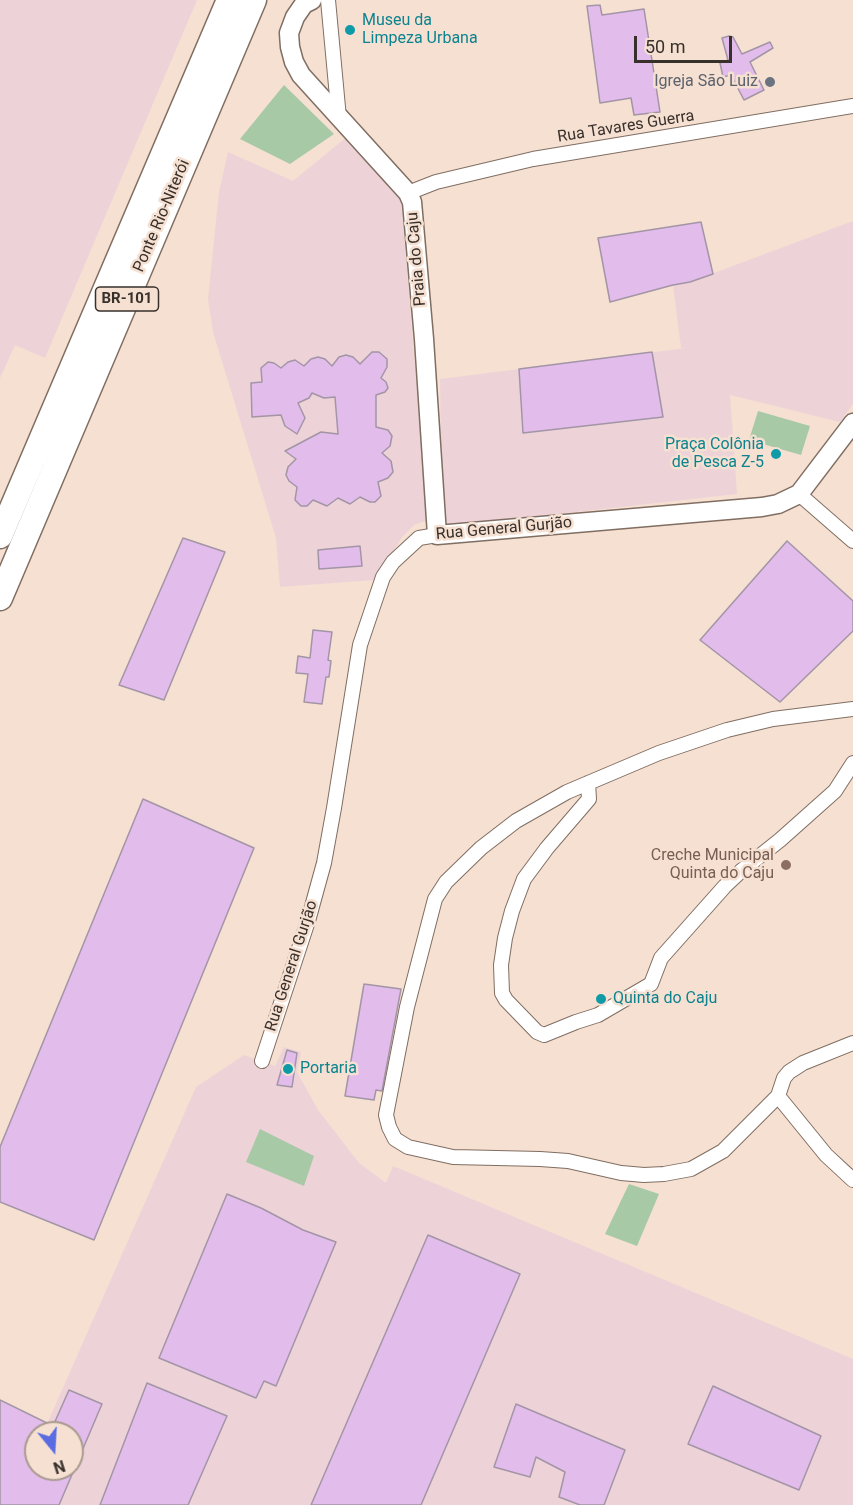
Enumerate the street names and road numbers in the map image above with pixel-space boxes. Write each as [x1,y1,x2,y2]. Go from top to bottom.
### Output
street label: Rua Tavares Guerra [556,107,696,147]
street label: Ponte Rio-Niterói [130,157,194,275]
street label: Praia do Caju [403,211,431,307]
road number: BR-101 [96,287,158,311]
street label: Rua General Gurjão [435,513,573,545]
street label: Rua General Gurjão [262,898,322,1034]

